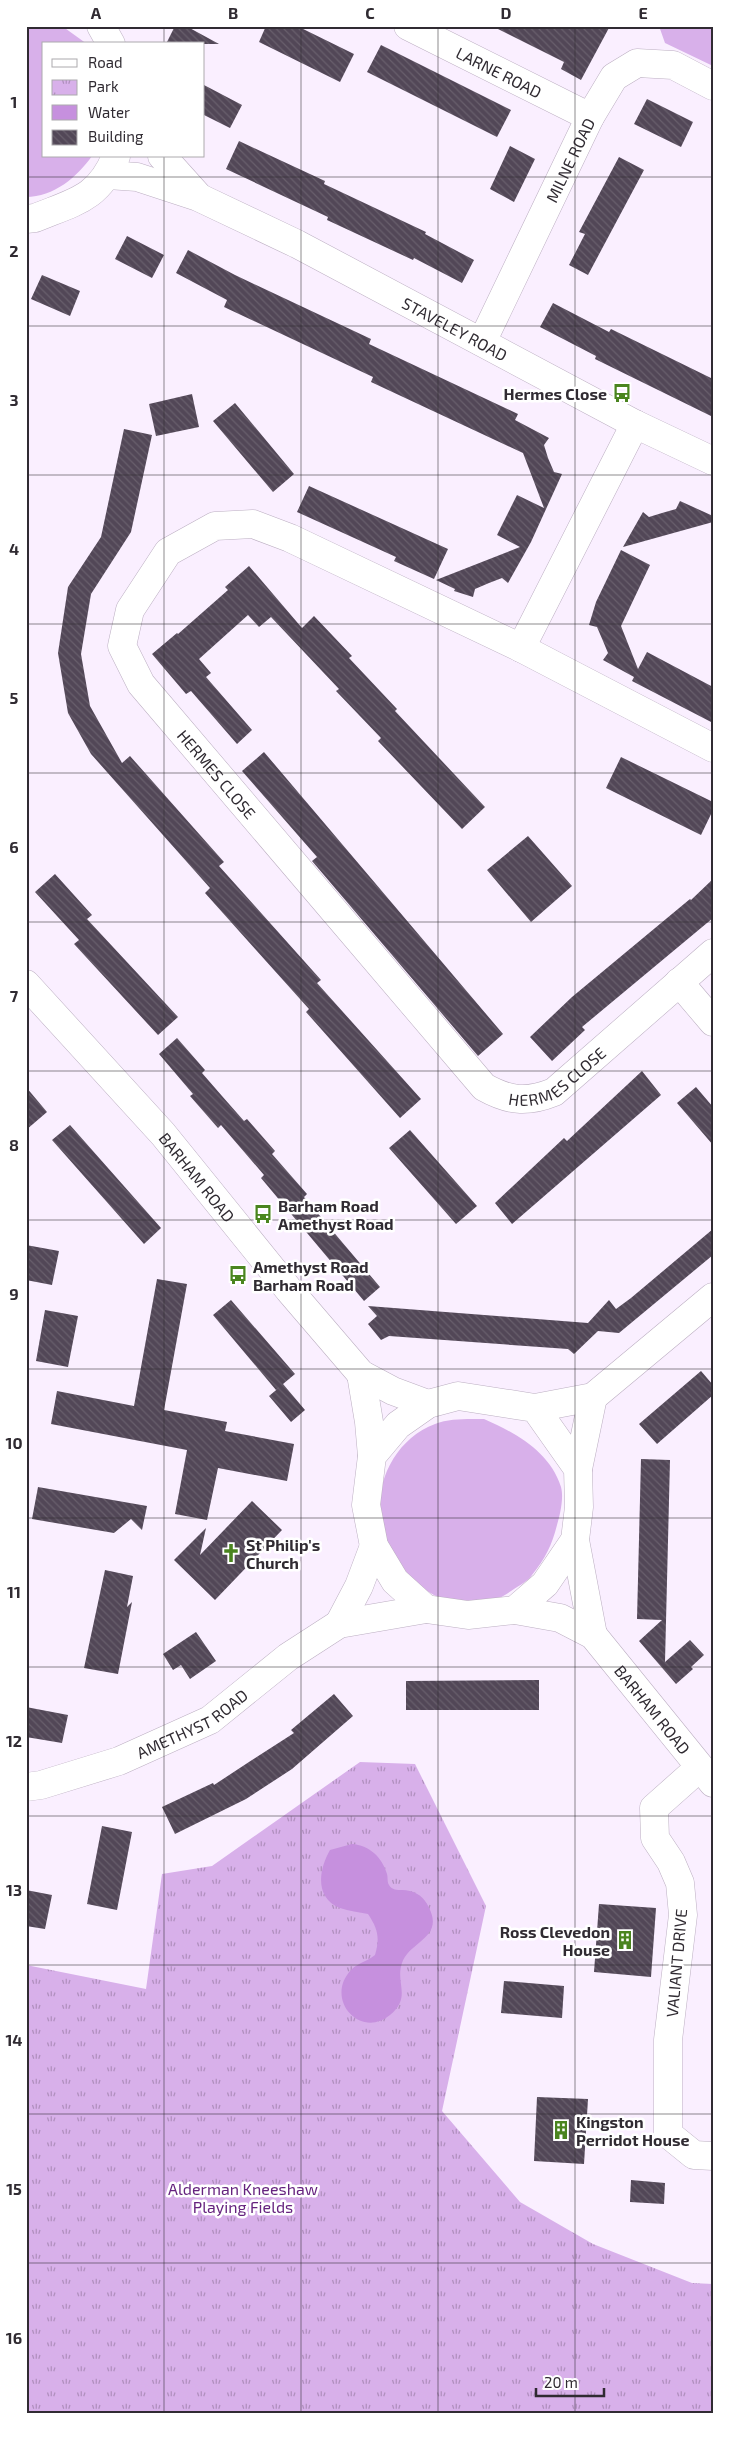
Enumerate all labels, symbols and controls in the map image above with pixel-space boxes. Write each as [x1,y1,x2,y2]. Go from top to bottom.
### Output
text: A [91,3,102,22]
text: B [228,3,238,22]
text: C [365,3,375,22]
text: D [501,3,512,22]
text: E [638,3,648,22]
legend [42,42,205,158]
street label: LARNE ROAD [453,42,545,101]
text: Road [88,53,123,71]
text: Park [88,77,119,95]
text: 1 [11,92,17,111]
text: Water [88,103,130,121]
street label: MILNE ROAD [541,115,598,205]
text: Building [88,127,144,145]
text: 2 [9,241,19,260]
street label: STAVELEY ROAD [399,293,511,364]
bus stop icon: Hermes Close [611,382,633,404]
place label: Hermes Close [503,384,607,403]
text: 3 [9,390,19,409]
text: 4 [9,539,19,558]
text: 5 [10,688,19,707]
street label: HERMES CLOSE [174,725,260,822]
text: 6 [9,837,19,856]
text: 7 [10,986,19,1005]
street label: HERMES CLOSE [507,1042,609,1109]
street label: BARHAM ROAD [156,1128,239,1225]
text: 8 [9,1135,19,1154]
place label: Barham Road Amethyst Road [278,1196,394,1234]
bus stop icon: Barham Road Amethyst Road [252,1203,274,1225]
place label: Amethyst Road Barham Road [253,1257,369,1294]
bus stop icon: Amethyst Road Barham Road [227,1264,249,1286]
text: 9 [9,1284,19,1303]
text: 10 [5,1433,23,1452]
place label: St Philip's Church [246,1535,320,1572]
church icon: St Philip's Church [220,1542,242,1564]
text: 11 [7,1582,21,1601]
street label: BARHAM ROAD [611,1661,695,1757]
street label: AMETHYST ROAD [133,1684,251,1761]
text: 12 [6,1731,22,1750]
text: 13 [6,1880,22,1899]
street label: VALIANT DRIVE [662,1908,690,2018]
place label: Ross Clevedon House [500,1922,610,1959]
building icon: Ross Clevedon House [614,1929,636,1951]
text: 14 [5,2030,23,2049]
place label: Kingston Perridot House [576,2112,689,2149]
building icon: Kingston Perridot House [550,2119,572,2141]
text: 15 [6,2179,22,2198]
park label: Alderman Kneeshaw Playing Fields [168,2179,318,2216]
text: 16 [6,2328,22,2347]
scale bar [536,2365,604,2397]
text: 20 m [544,2373,578,2391]

